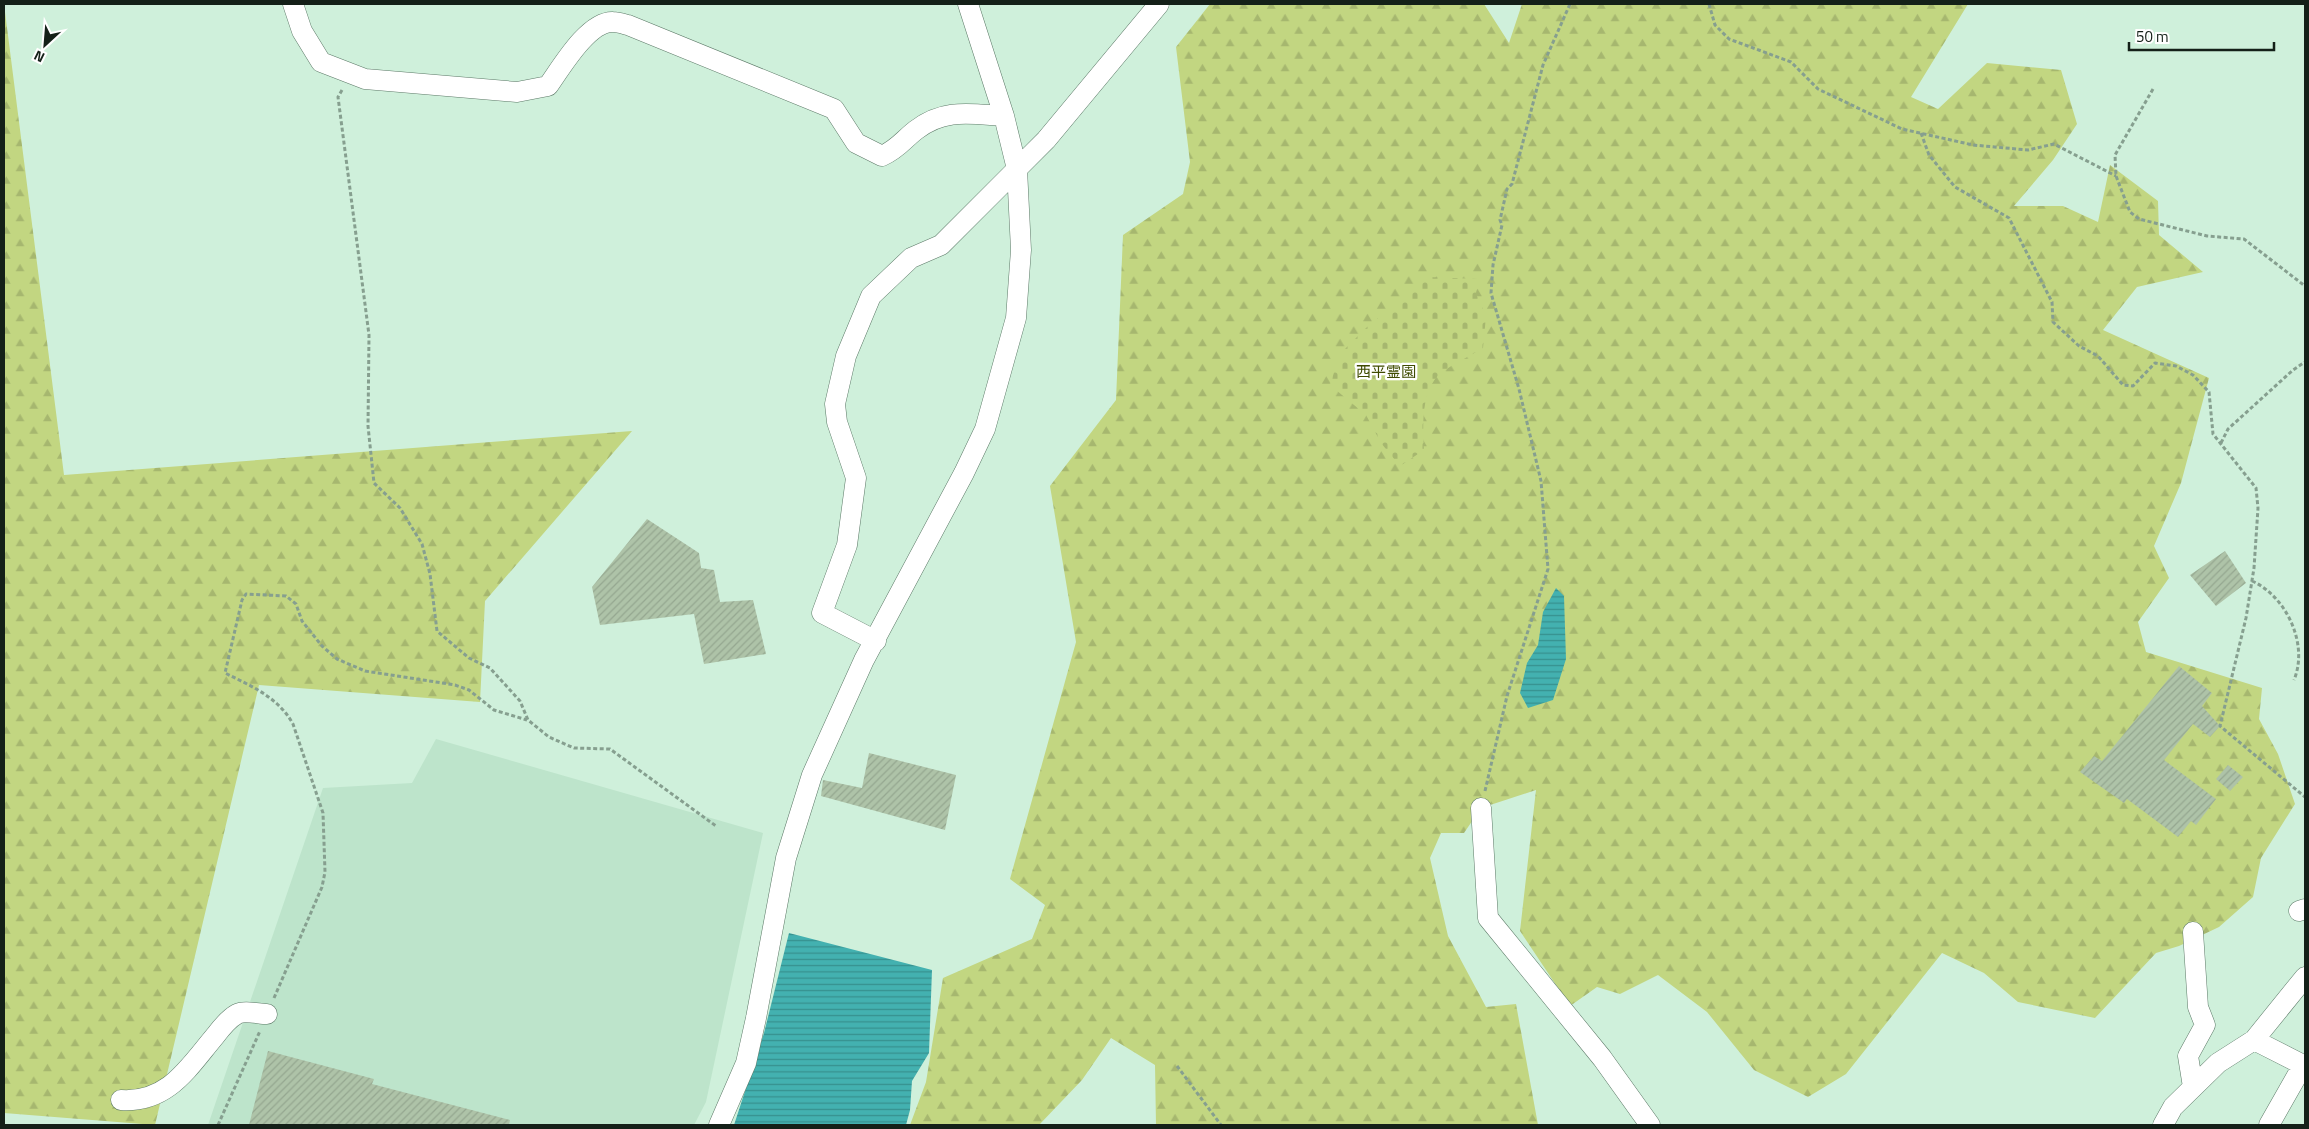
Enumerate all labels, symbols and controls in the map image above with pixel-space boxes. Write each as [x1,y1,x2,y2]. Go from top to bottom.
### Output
north arrow [20,20,70,70]
scale bar [2129,20,2274,52]
text: 50 m [2136,25,2169,48]
text: N [30,46,48,69]
park label: 西平霊園 [1356,360,1416,383]

